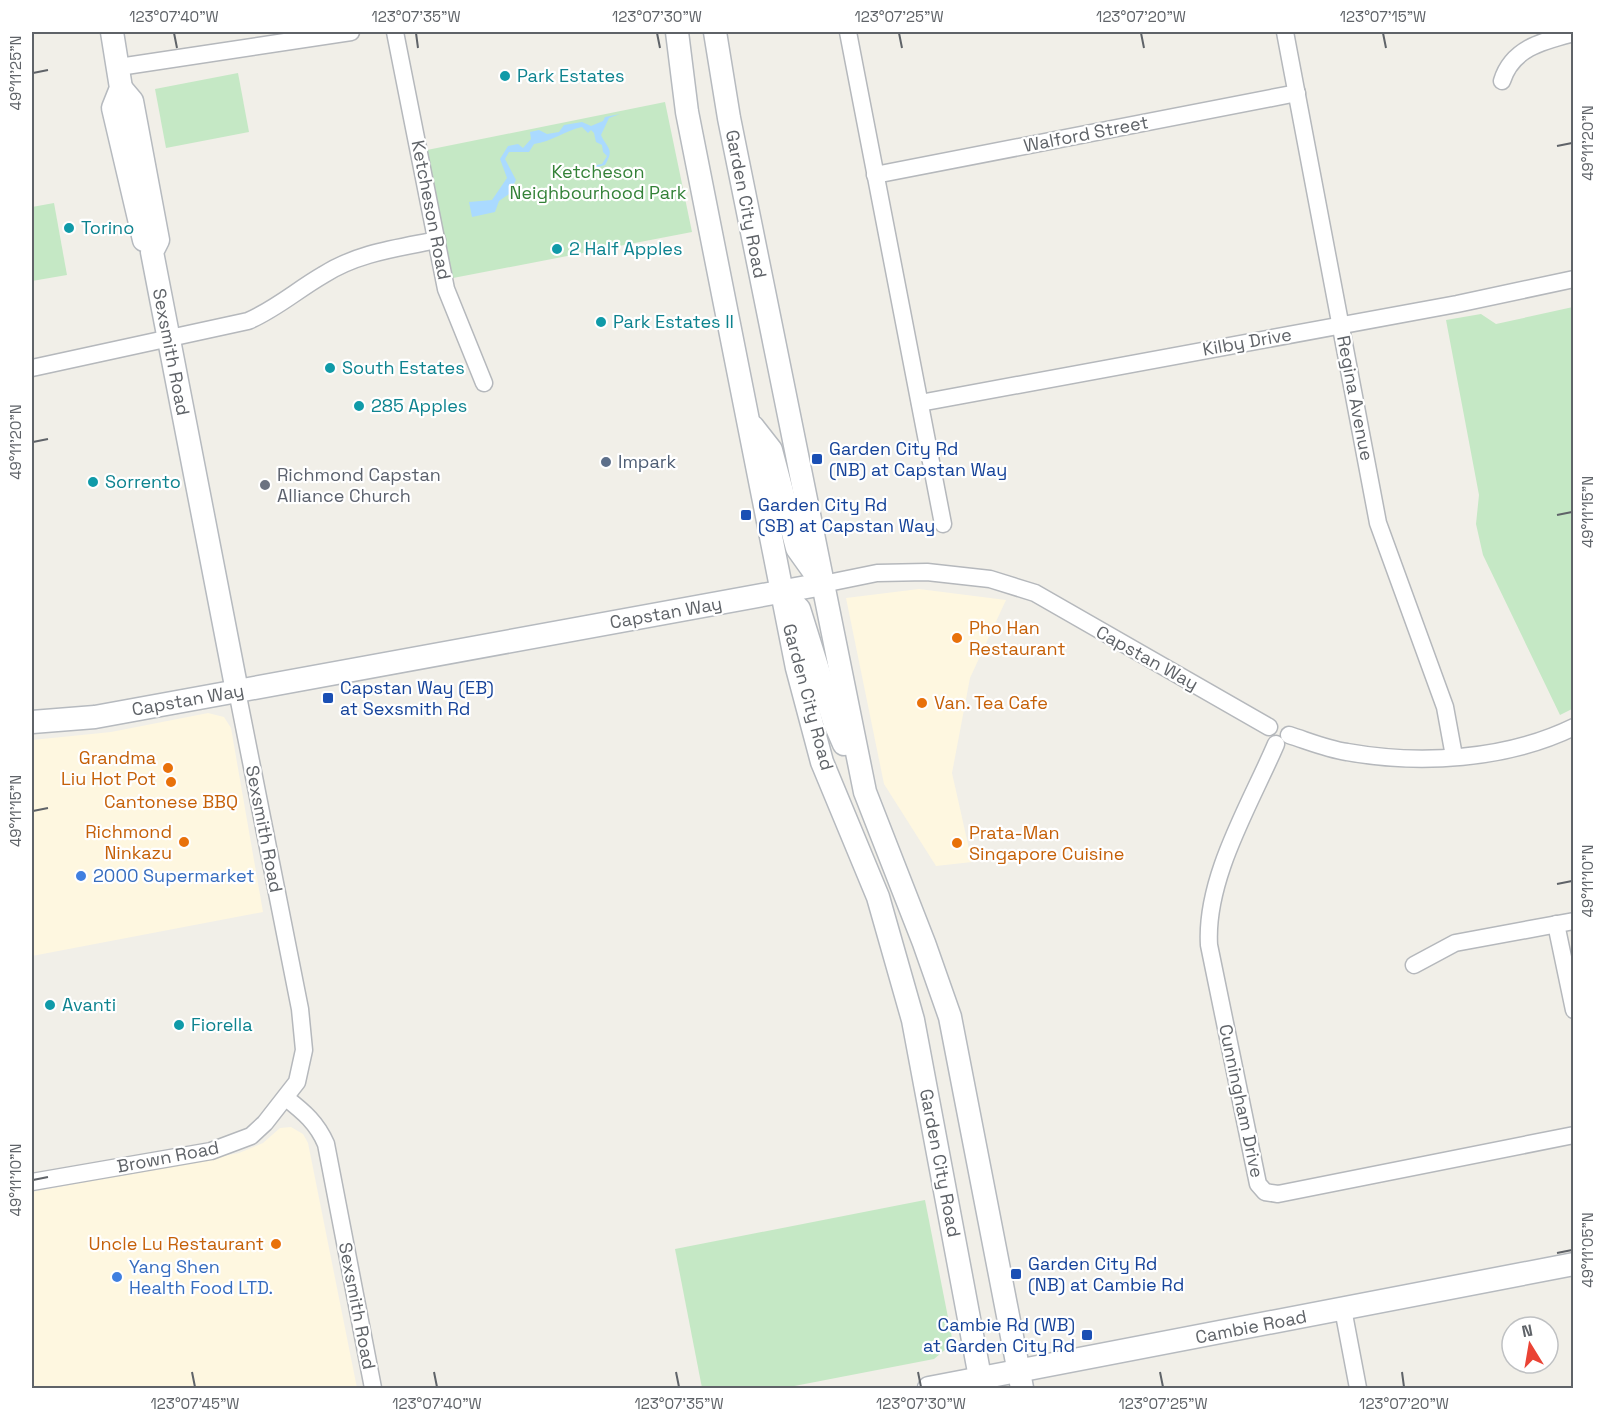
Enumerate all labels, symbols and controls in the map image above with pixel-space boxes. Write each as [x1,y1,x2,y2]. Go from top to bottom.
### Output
text: 123°07'40"W [129,7,219,26]
text: 123°07'35"W [371,7,461,26]
text: 123°07'30"W [612,7,702,26]
text: 123°07'25"W [854,7,944,26]
text: 123°07'20"W [1096,7,1186,26]
text: 123°07'15"W [1340,7,1426,26]
text: 49°11'25"N [6,36,25,110]
place label: Park Estates [517,64,625,87]
marker: Park Estates [498,69,512,83]
text: 49°11'20"N [1578,105,1597,181]
street label: Walford Street [1022,110,1150,157]
street label: Garden City Road [721,128,772,280]
street label: Ketcheson Road [407,138,456,282]
park label: Ketcheson Neighbourhood Park [509,160,687,204]
place label: Torino [81,216,134,239]
marker: Torino [62,221,76,235]
place label: 2 Half Apples [569,237,682,260]
marker: 2 Half Apples [550,242,564,256]
street label: Sexsmith Road [148,286,195,417]
place label: Park Estates II [613,310,734,333]
marker: Park Estates II [594,315,608,329]
street label: Kilby Drive [1201,322,1293,361]
street label: Regina Avenue [1332,333,1379,463]
place label: South Estates [342,356,465,379]
marker: South Estates [323,361,337,375]
place label: 285 Apples [371,394,467,417]
marker: 285 Apples [352,399,366,413]
text: 49°11'20"N [6,404,25,480]
place label: Garden City Rd (NB) at Capstan Way [829,437,1007,481]
place label: Impark [618,450,677,473]
marker: Garden City Rd (NB) at Capstan Way [810,452,824,466]
marker: Impark [599,455,613,469]
place label: Richmond Capstan Alliance Church [277,463,441,507]
place label: Sorrento [105,470,181,493]
marker: Sorrento [86,475,100,489]
text: 49°11'15"N [1578,476,1597,548]
marker: Richmond Capstan Alliance Church [258,478,272,492]
place label: Garden City Rd (SB) at Capstan Way [758,493,935,537]
marker: Garden City Rd (SB) at Capstan Way [739,508,753,522]
street label: Capstan Way [608,591,724,634]
place label: Pho Han Restaurant [969,616,1066,660]
street label: Capstan Way [1092,620,1202,695]
street label: Garden City Road [778,621,839,773]
marker: Pho Han Restaurant [950,631,964,645]
place label: Capstan Way (EB) at Sexsmith Rd [340,676,494,720]
street label: Capstan Way [130,678,246,721]
marker: Capstan Way (EB) at Sexsmith Rd [321,691,335,705]
place label: Van. Tea Cafe [934,691,1048,714]
marker: Van. Tea Cafe [915,696,929,710]
place label: Grandma Liu Hot Pot [61,746,156,790]
marker: Grandma Liu Hot Pot [161,761,175,775]
street label: Sexsmith Road [241,763,288,894]
text: 49°11'15"N [6,775,25,847]
marker: Cantonese BBQ [164,775,178,789]
place label: Cantonese BBQ [104,790,238,813]
place label: Richmond Ninkazu [85,820,172,864]
place label: Prata-Man Singapore Cuisine [969,821,1124,865]
marker: Richmond Ninkazu [177,835,191,849]
marker: Prata-Man Singapore Cuisine [950,836,964,850]
text: 49°11'10"N [1578,845,1597,917]
place label: 2000 Supermarket [93,864,255,887]
marker: 2000 Supermarket [74,869,88,883]
place label: Avanti [62,993,116,1016]
marker: Avanti [43,998,57,1012]
place label: Fiorella [191,1013,253,1036]
marker: Fiorella [172,1018,186,1032]
street label: Cunningham Drive [1214,1022,1269,1180]
street label: Garden City Road [915,1087,966,1239]
street label: Brown Road [115,1135,221,1178]
text: 49°11'10"N [6,1144,25,1216]
text: 49°11'05"N [1578,1212,1597,1288]
place label: Uncle Lu Restaurant [89,1232,264,1255]
marker: Uncle Lu Restaurant [269,1237,283,1251]
street label: Sexsmith Road [334,1240,381,1371]
place label: Garden City Rd (NB) at Cambie Rd [1028,1252,1184,1296]
place label: Yang Shen Health Food LTD. [129,1255,273,1299]
marker: Garden City Rd (NB) at Cambie Rd [1009,1267,1023,1281]
marker: Yang Shen Health Food LTD. [110,1270,124,1284]
street label: Cambie Road [1193,1304,1308,1349]
place label: Cambie Rd (WB) at Garden City Rd [923,1313,1075,1357]
north arrow [1500,1315,1560,1375]
text: N [1520,1319,1535,1342]
marker: Cambie Rd (WB) at Garden City Rd [1080,1328,1094,1342]
text: 123°07'45"W [151,1394,239,1413]
text: 123°07'40"W [392,1394,482,1413]
text: 123°07'35"W [634,1394,724,1413]
text: 123°07'30"W [876,1394,966,1413]
text: 123°07'25"W [1118,1394,1208,1413]
text: 123°07'20"W [1359,1394,1449,1413]

